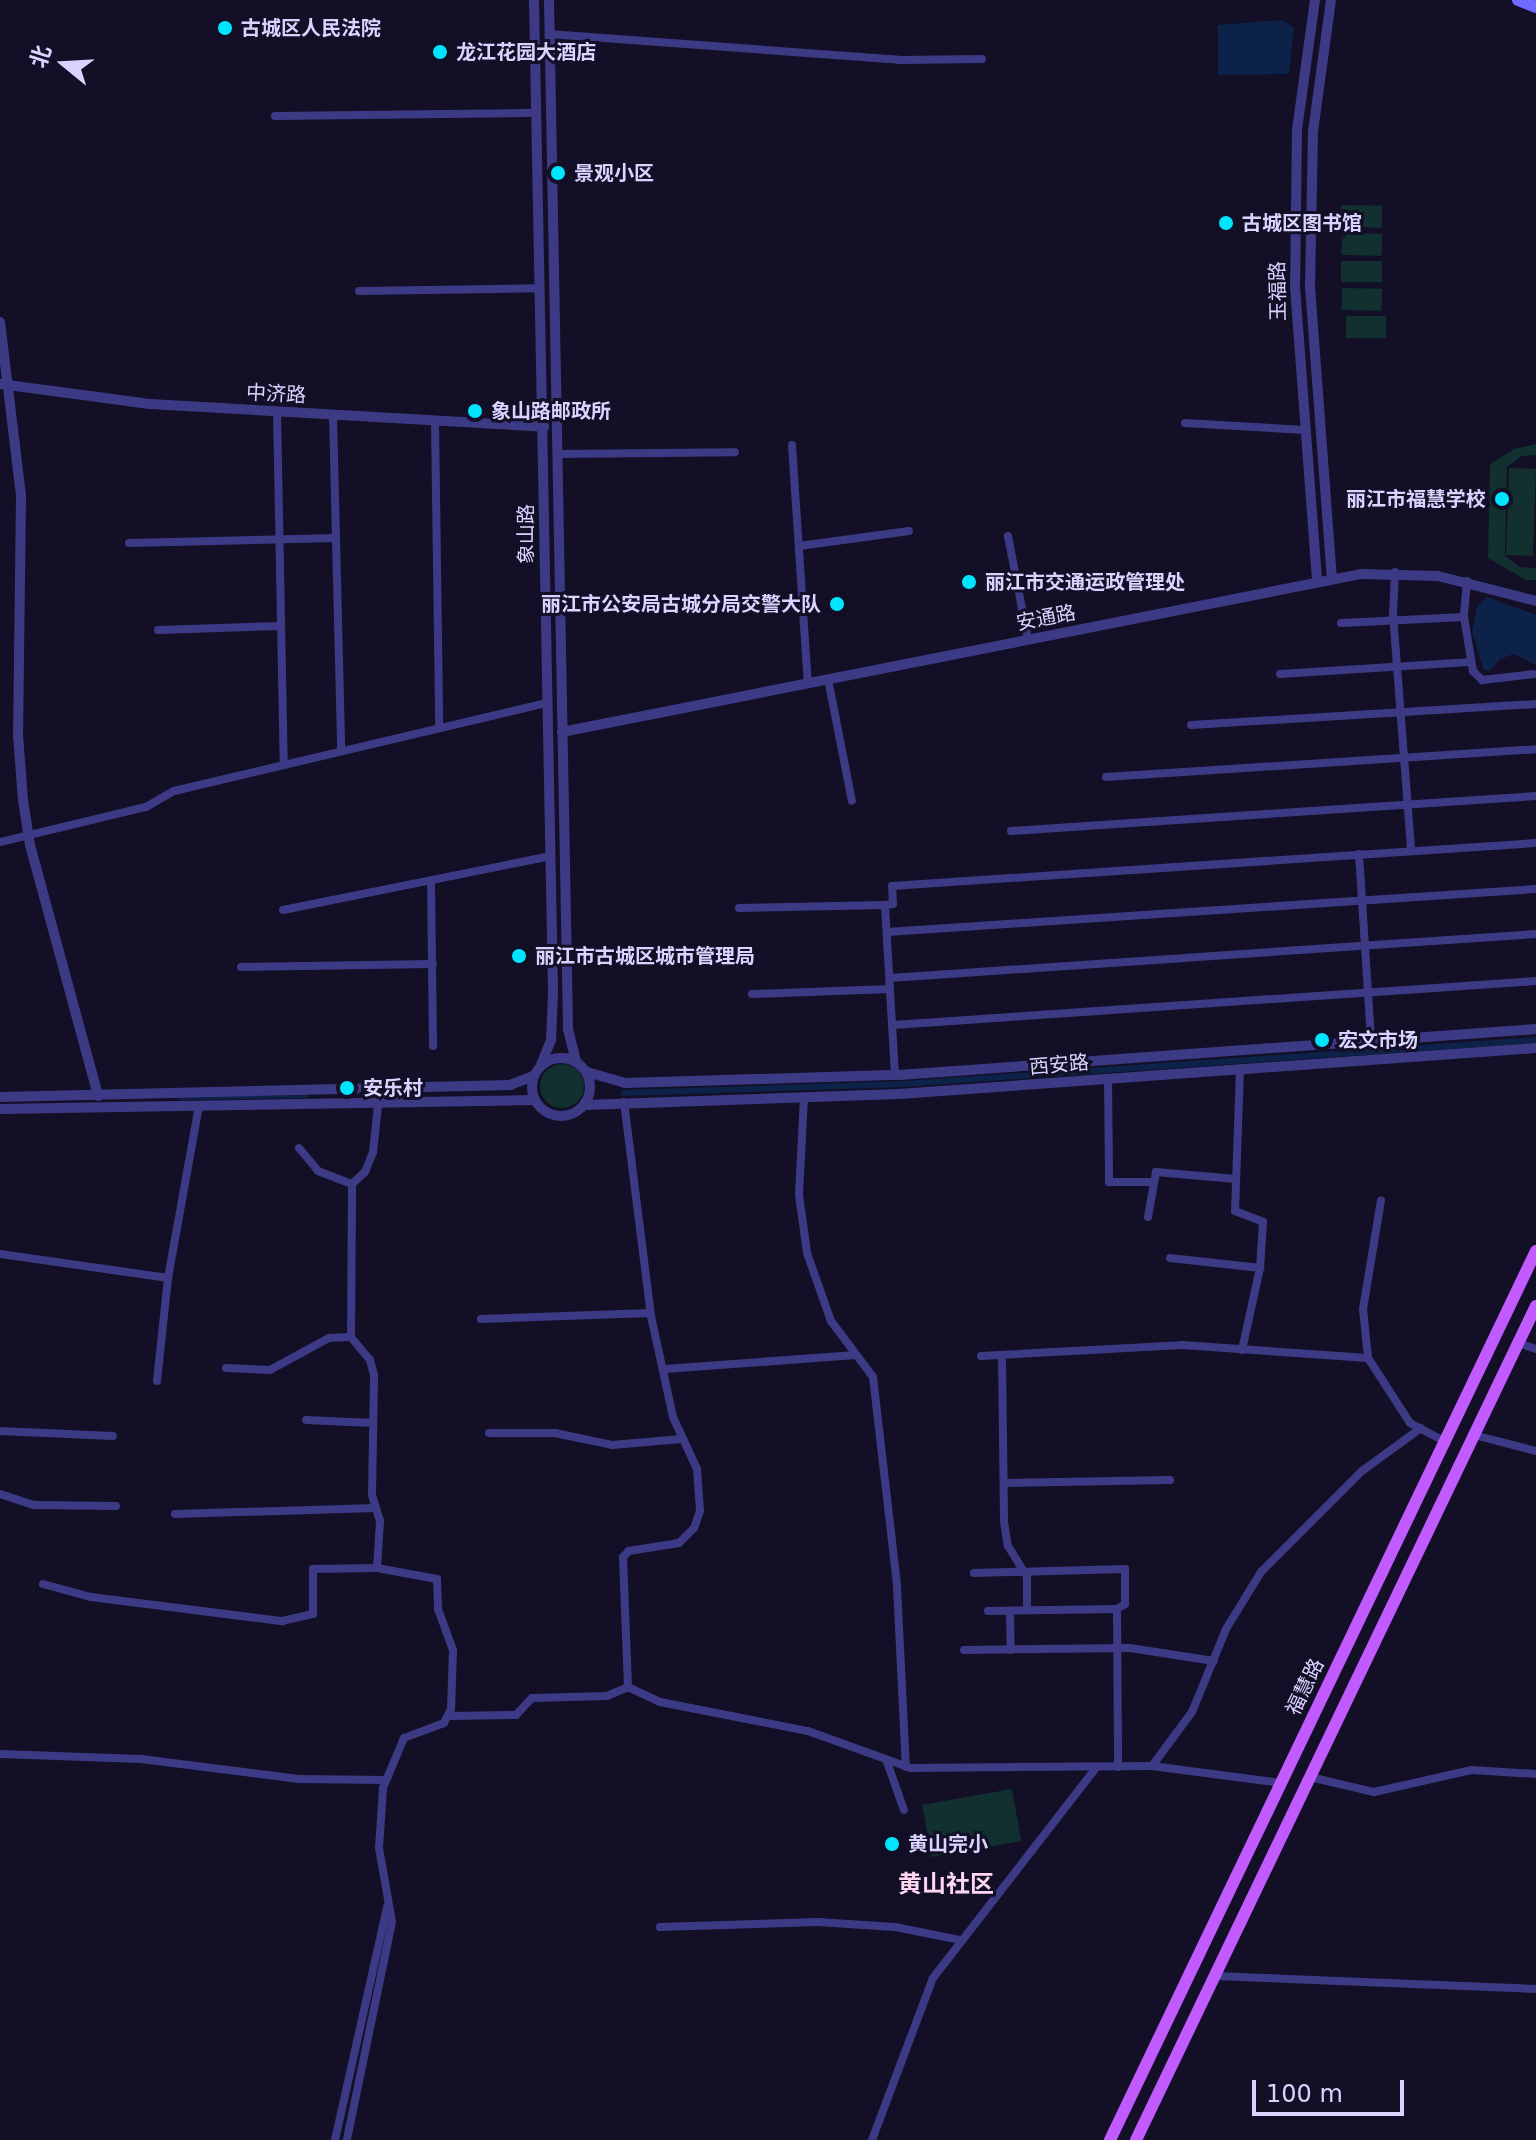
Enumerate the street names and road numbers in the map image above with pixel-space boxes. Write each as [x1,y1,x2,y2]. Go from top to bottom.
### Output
street label: 玉福路 [1265,261,1291,321]
street label: 中济路 [245,380,307,408]
street label: 象山路 [514,504,538,564]
street label: 安通路 [1014,600,1078,636]
street label: 西安路 [1028,1050,1090,1080]
street label: 福慧路 [1281,1655,1329,1719]

